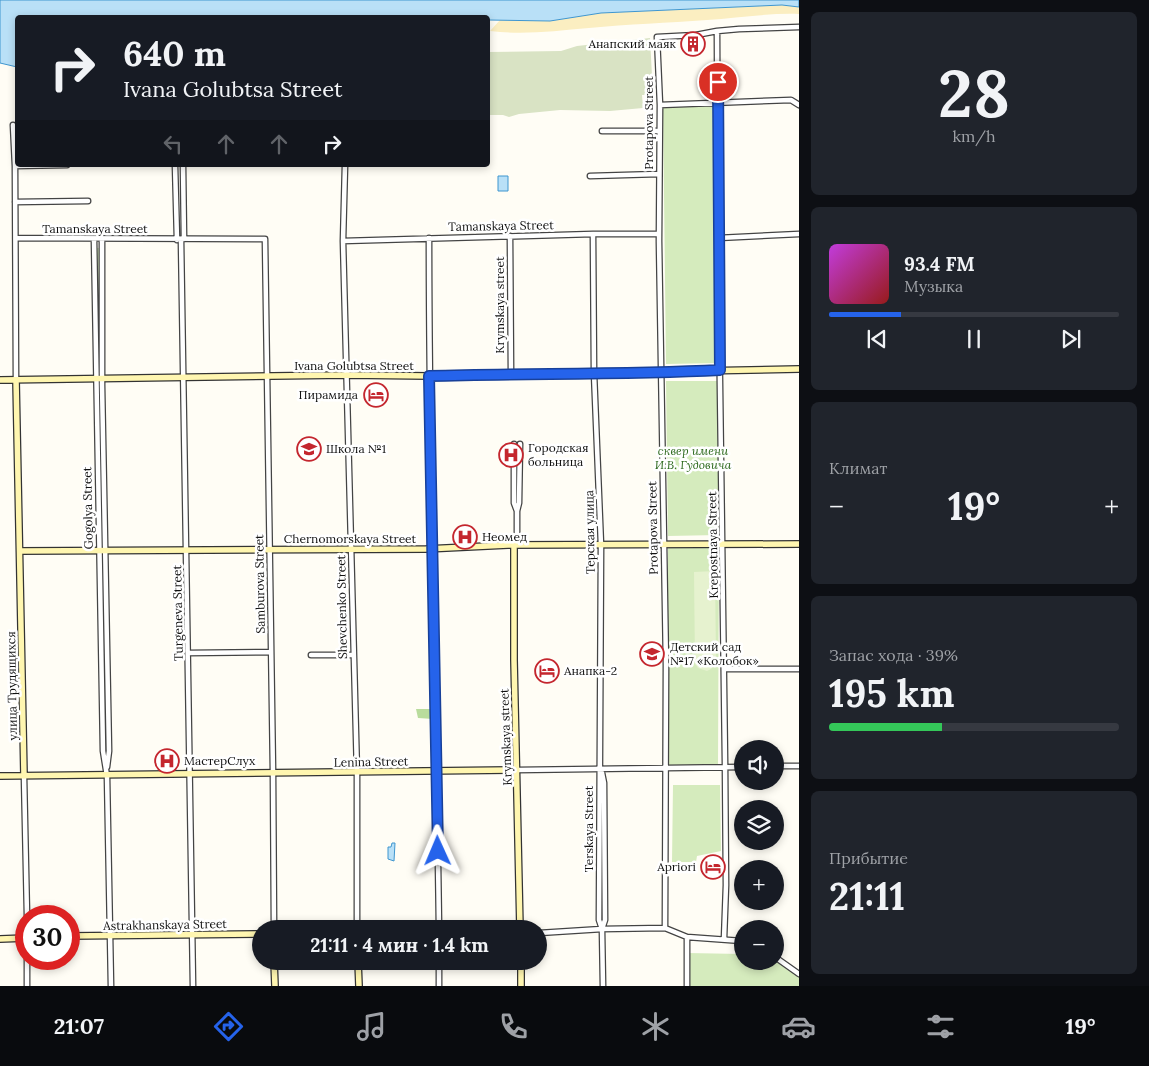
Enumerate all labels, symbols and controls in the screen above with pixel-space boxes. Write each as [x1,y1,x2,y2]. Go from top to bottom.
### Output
text: 640 m [123,31,226,76]
building icon: Анапский маяк [680,31,706,57]
icon: right [40,35,105,100]
place label: Анапский маяк [587,36,677,51]
text: 28 [938,52,1010,135]
pin [697,61,739,103]
icon: arrive [704,68,732,96]
text: Ivana Golubtsa Street [123,75,342,103]
street label: Protapova Street [641,76,656,170]
text: km/h [952,126,996,146]
icon: left [159,130,187,158]
icon: ahead [212,130,240,158]
icon: ahead [265,130,293,158]
icon: right [318,130,346,158]
street label: Tamanskaya Street [448,217,554,234]
street label: Tamanskaya Street [42,221,148,236]
text: 93.4 FM [904,252,975,276]
street label: Krymskaya street [492,256,507,354]
text: Музыка [904,276,963,296]
icon: previous [863,325,891,353]
icon: pause [960,325,988,353]
icon: next [1057,325,1085,353]
street label: Ivana Golubtsa Street [294,358,414,373]
hotel icon: Пирамида [363,382,389,408]
place label: Пирамида [298,387,358,402]
school or university icon: Школа №1 [296,436,322,462]
place label: Городская больница [528,440,588,469]
place label: Школа №1 [326,441,386,456]
hospital icon: Городская больница [498,442,524,468]
park label: сквер имени И.В. Гудовича [655,443,732,472]
text: Климат [829,458,887,478]
street label: Gogolya Street [79,466,96,549]
street label: Protapova Street [644,481,661,575]
text: 19° [948,482,1000,530]
text: − [829,489,844,525]
text: + [1104,489,1119,525]
street label: Терская улица [581,490,598,574]
street label: Krepostnaya Street [704,491,721,599]
hospital icon: Неомед [452,524,478,550]
place label: Неомед [482,529,527,544]
street label: Chernomorskaya Street [284,531,417,546]
street label: Samburova Street [251,534,268,634]
street label: Shevchenko Street [333,554,350,659]
street label: Turgeneva Street [169,565,186,661]
street label: улица Трудящихся [3,631,20,741]
place label: Детский сад №17 «Колобок» [670,639,759,668]
school or university icon: Детский сад №17 «Колобок» [639,641,665,667]
text: Запас хода · 39% [829,645,958,665]
hotel icon: Анапка-2 [534,658,560,684]
place label: Анапка-2 [563,663,617,678]
text: 195 km [829,669,954,717]
street label: Krymskaya street [496,688,515,786]
map controls [734,740,784,970]
button: sound [734,740,784,790]
hospital icon: МастерСлух [154,748,180,774]
place label: МастерСлух [184,753,256,768]
street label: Lenina Street [333,753,409,770]
street label: Terskaya Street [581,785,596,872]
button: layers [734,800,784,850]
position arrow [411,824,463,876]
text: Прибытие [829,848,908,868]
hotel icon: Apriori [700,854,726,880]
place label: Apriori [656,859,696,874]
button: + [734,860,784,910]
text: 21:11 [829,872,905,920]
speed limit sign: 30 [15,905,80,970]
street label: Astrakhanskaya Street [102,916,227,933]
button: − [734,920,784,970]
text: 21:11 · 4 мин · 1.4 km [310,933,489,957]
icon: directions [211,1009,246,1044]
icon: music [354,1009,389,1044]
icon: phone [496,1009,531,1044]
icon: climate [638,1009,673,1044]
icon: car [781,1009,816,1044]
icon: filters [923,1009,958,1044]
text: 21:07 [54,1012,104,1040]
text: 19° [1065,1012,1095,1040]

